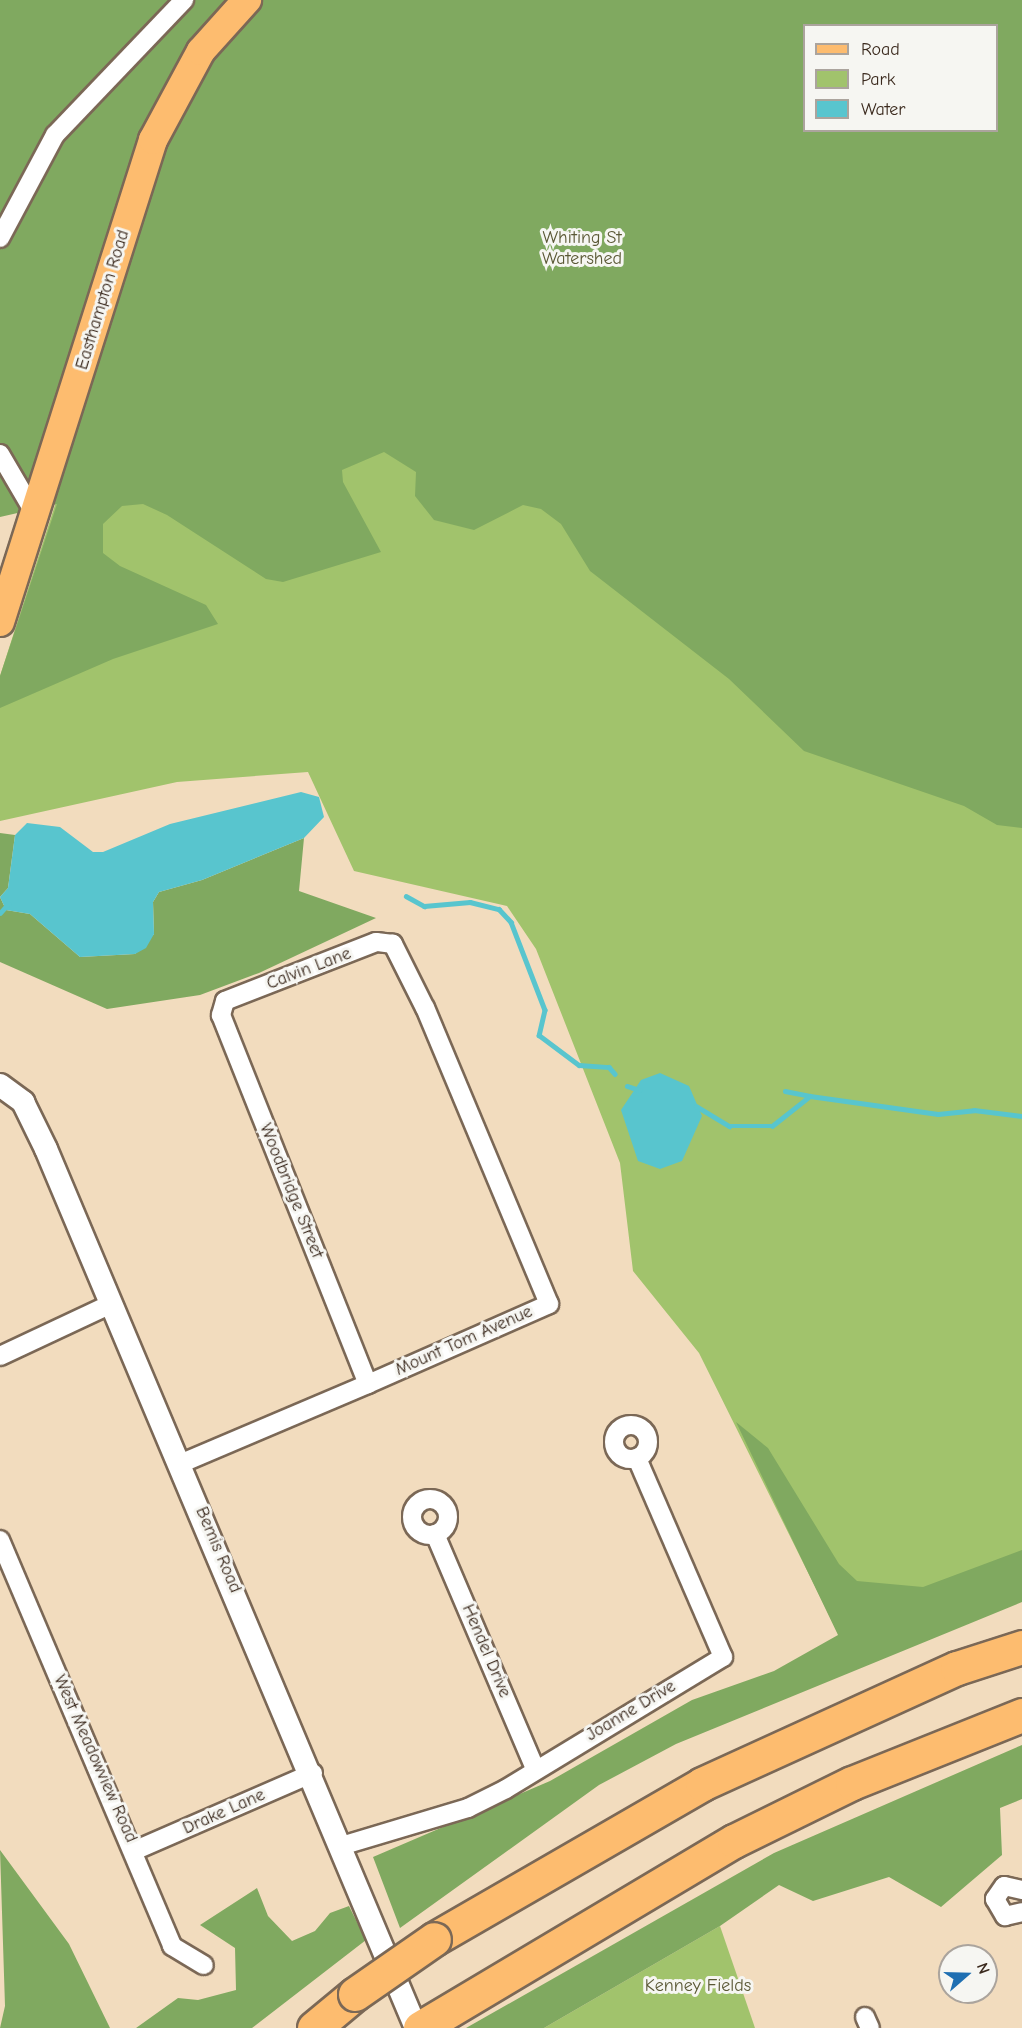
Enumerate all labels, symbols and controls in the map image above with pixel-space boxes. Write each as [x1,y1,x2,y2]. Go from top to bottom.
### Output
legend [803,24,998,132]
text: Road [861,39,900,60]
text: Park [861,69,895,90]
text: Water [861,99,905,120]
street label: Easthampton Road [71,228,135,372]
park label: Whiting St Watershed [542,228,622,270]
street label: Calvin Lane [264,943,354,995]
street label: Woodbridge Street [254,1120,328,1262]
street label: Mount Tom Avenue [392,1301,536,1381]
street label: Bemis Road [190,1504,246,1596]
street label: Hendel Drive [457,1601,515,1701]
street label: West Meadowview Road [48,1672,142,1846]
street label: Joanne Drive [582,1676,680,1746]
street label: Drake Lane [180,1784,268,1840]
north arrow [938,1944,998,2004]
text: N [973,1961,993,1977]
park label: Kenney Fields [645,1975,751,1997]

